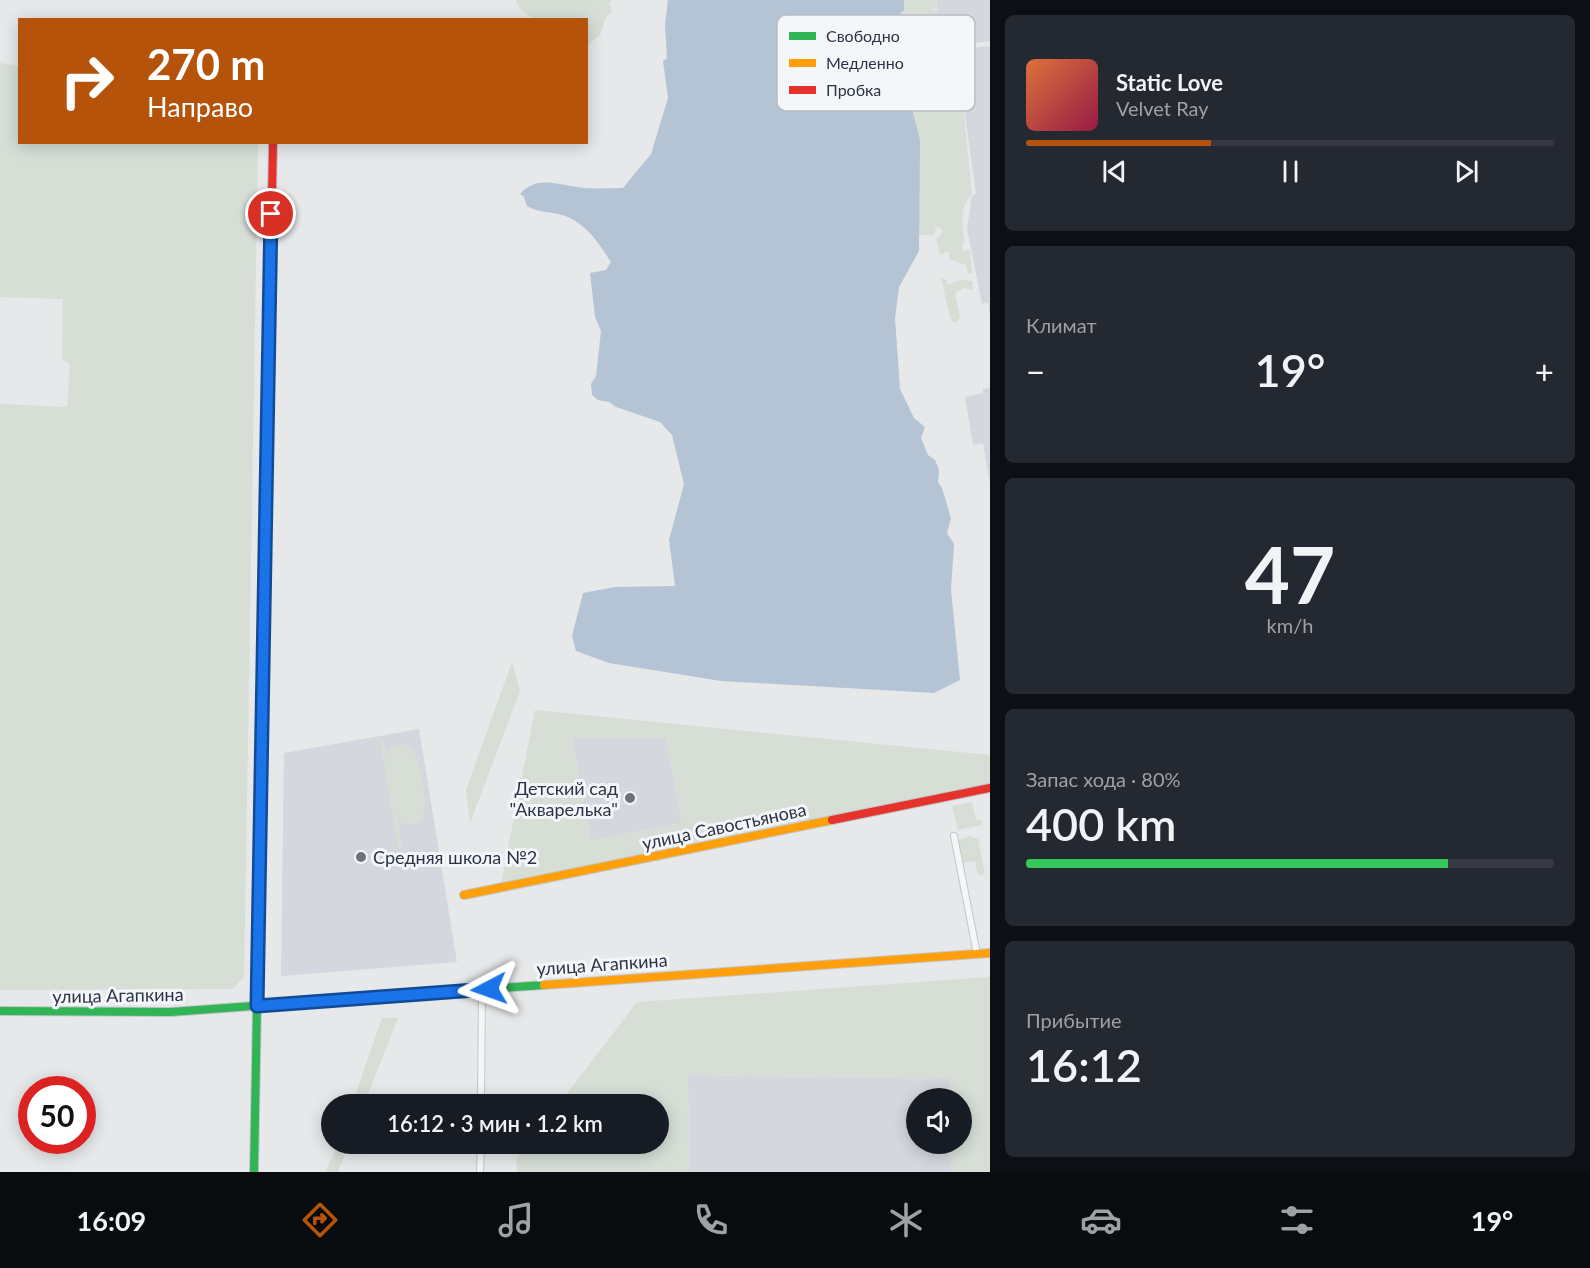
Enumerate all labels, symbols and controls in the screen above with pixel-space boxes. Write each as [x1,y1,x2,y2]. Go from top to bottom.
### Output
legend [777,15,975,111]
text: Свободно [826,26,900,45]
text: 270 m [147,39,265,89]
icon: right [48,42,126,120]
text: Медленно [826,53,904,72]
text: Static Love [1116,69,1223,96]
text: Пробка [826,80,881,99]
text: Направо [147,90,253,123]
text: Velvet Ray [1116,96,1209,120]
icon: previous [1098,155,1131,188]
icon: pause [1274,155,1307,188]
icon: next [1450,155,1483,188]
pin [245,188,296,239]
icon: arrive [254,197,287,230]
text: Климат [1026,313,1097,337]
text: 19° [1255,343,1325,397]
text: − [1026,351,1045,391]
text: + [1535,351,1554,391]
text: 47 [1245,527,1335,621]
text: km/h [1267,613,1313,637]
text: Запас хода · 80% [1026,767,1181,791]
place label: Детский сад "Акварелька" [510,777,618,820]
marker: Детский сад "Акварелька" [623,791,637,805]
text: 400 km [1026,797,1176,851]
street label: улица Савостьянова [640,798,808,854]
place label: Средняя школа №2 [373,846,537,868]
marker: Средняя школа №2 [354,850,368,864]
street label: улица Агапкина [536,948,668,980]
position arrow [457,957,521,1021]
street label: улица Агапкина [52,983,184,1007]
text: Прибытие [1026,1008,1122,1032]
text: 16:12 [1026,1038,1142,1092]
speed limit sign: 50 [18,1076,96,1154]
map controls [906,1088,972,1154]
button: sound [906,1088,972,1154]
text: 16:12 · 3 мин · 1.2 km [387,1110,603,1137]
icon: directions [299,1199,341,1241]
icon: music [495,1199,537,1241]
icon: phone [690,1199,732,1241]
icon: climate [885,1199,927,1241]
icon: car [1080,1199,1122,1241]
icon: filters [1276,1199,1318,1241]
text: 16:09 [77,1204,146,1237]
text: 19° [1471,1204,1513,1237]

